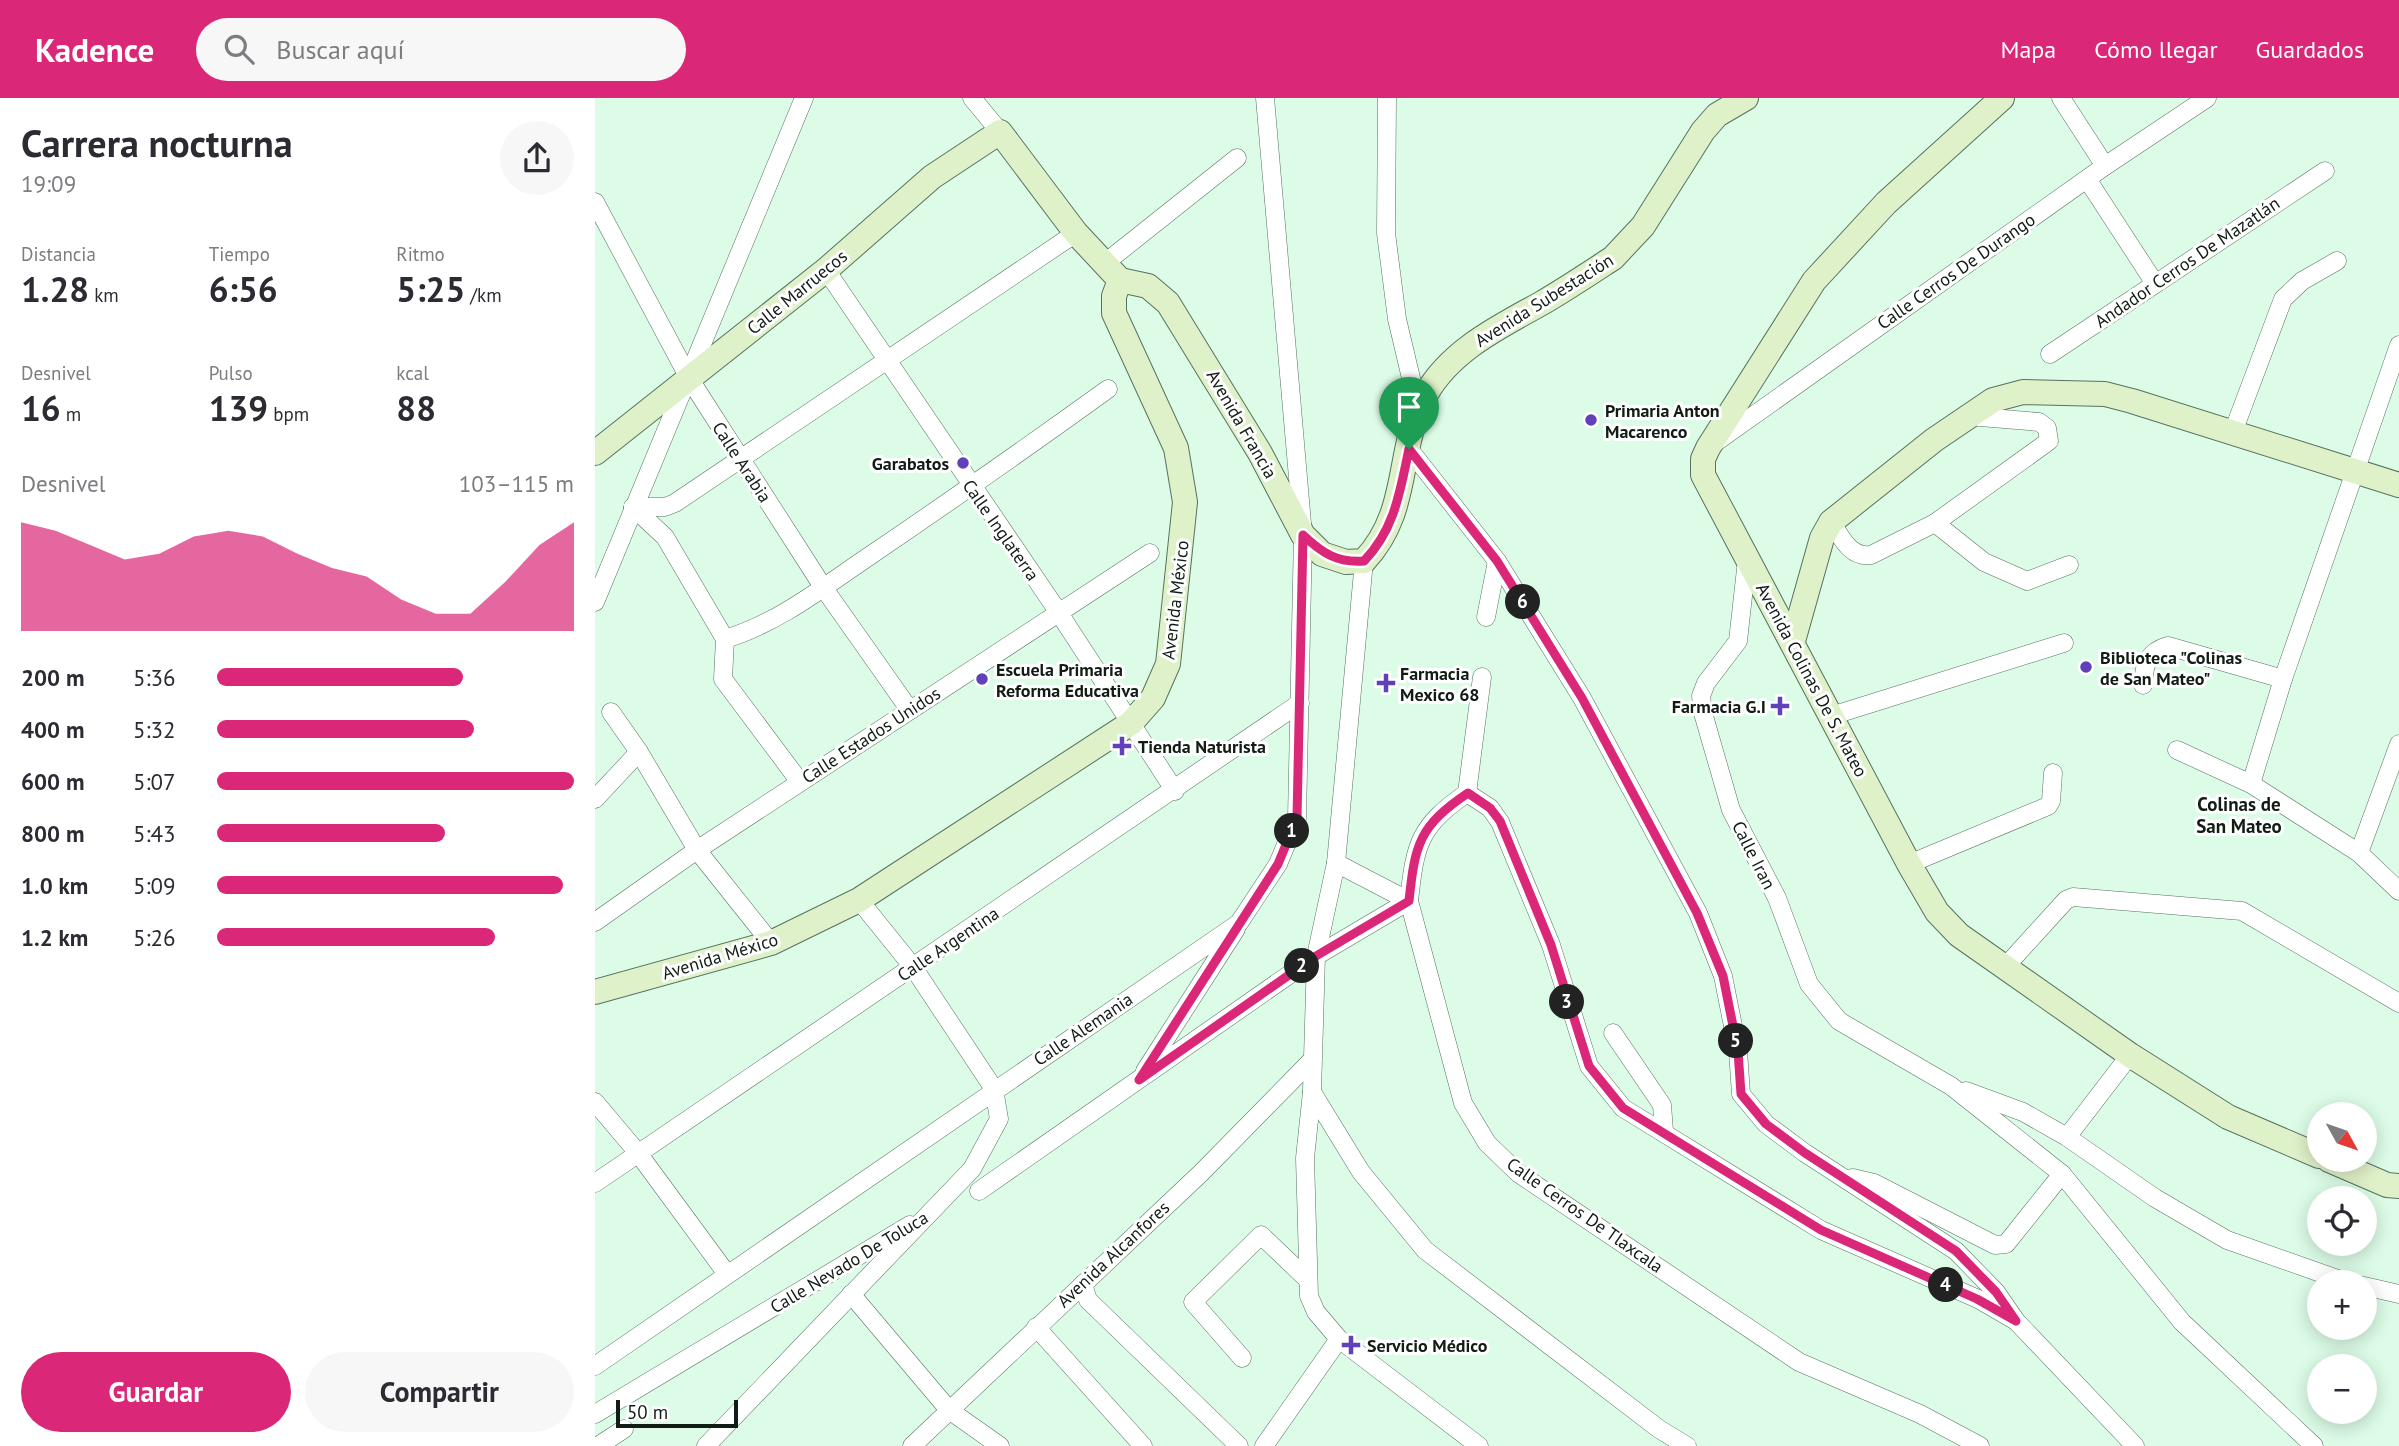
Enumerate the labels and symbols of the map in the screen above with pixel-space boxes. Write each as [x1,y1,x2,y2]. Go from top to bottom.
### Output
street label: Andador Cerros De Mazatlán [2090,191,2284,333]
street label: Calle Cerros De Durango [1872,208,2040,334]
street label: Calle Marruecos [742,245,852,339]
street label: Avenida Subestación [1471,248,1617,352]
street label: Avenida Francia [1202,366,1282,482]
pin [1379,377,1439,449]
place label: Primaria Anton Macarenco [1605,399,1720,443]
marker: Primaria Anton Macarenco [1583,412,1599,428]
street label: Calle Arabia [707,417,777,507]
place label: Garabatos [872,452,949,475]
marker: Garabatos [955,455,971,471]
street label: Calle Inglaterra [958,475,1044,585]
street label: Avenida México [1156,539,1194,661]
street label: Avenida Colinas De S. Mateo [1751,579,1873,781]
pin: 6 [1506,584,1541,620]
place label: Biblioteca "Colinas de San Mateo" [2100,646,2242,690]
place label: Escuela Primaria Reforma Educativa [996,658,1139,702]
marker: Biblioteca "Colinas de San Mateo" [2078,659,2094,675]
place label: Farmacia Mexico 68 [1400,662,1480,706]
marker: Escuela Primaria Reforma Educativa [974,671,990,687]
marker: Farmacia Mexico 68 [1378,675,1394,691]
street label: Calle Estados Unidos [797,682,945,788]
place label: Farmacia G.I [1672,695,1766,718]
marker: Farmacia G.I [1772,698,1788,714]
place label: Tienda Naturista [1138,735,1266,758]
marker: Tienda Naturista [1112,736,1132,756]
district label: Colinas de San Mateo [2196,792,2282,838]
pin: 1 [1275,814,1309,848]
street label: Calle Iran [1727,817,1781,893]
street label: Calle Argentina [893,902,1003,986]
street label: Avenida México [659,927,781,985]
pin: 2 [1285,948,1319,984]
pin: 3 [1549,984,1585,1020]
street label: Calle Alemania [1029,987,1137,1071]
pin: 5 [1719,1024,1753,1058]
north arrow [2307,1102,2377,1172]
street label: Calle Cerros De Tlaxcala [1502,1152,1668,1278]
street label: Avenida Alcanfores [1052,1196,1174,1312]
street label: Calle Nevado De Toluca [766,1206,932,1318]
pin: 4 [1929,1268,1963,1302]
place label: Servicio Médico [1367,1334,1488,1357]
marker: Servicio Médico [1341,1335,1361,1355]
scale bar [616,1397,739,1429]

